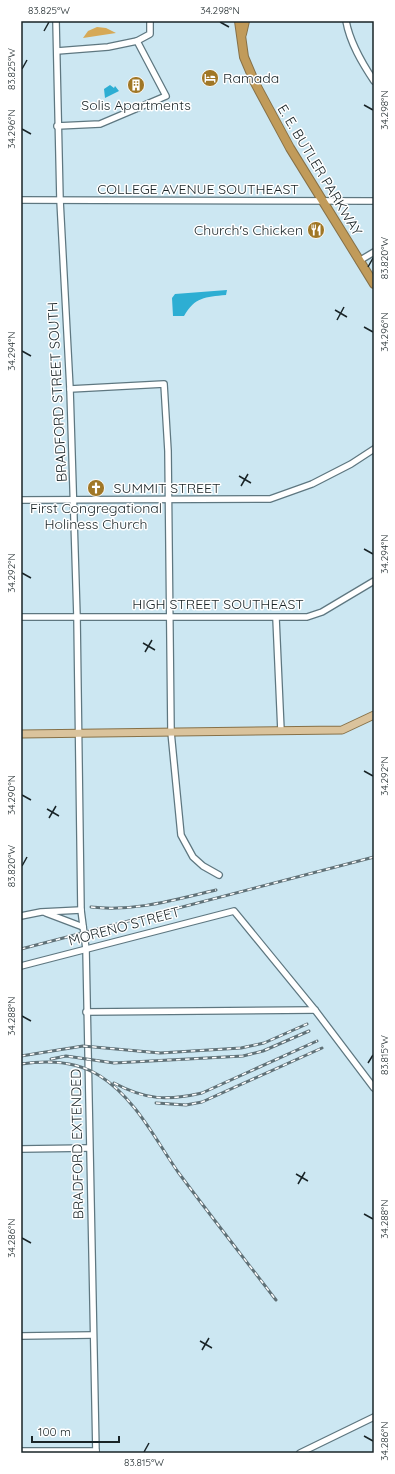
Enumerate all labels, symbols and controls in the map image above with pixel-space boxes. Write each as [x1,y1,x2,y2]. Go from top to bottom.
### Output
text: 83.825°W [28,4,70,17]
text: 34.298°N [200,4,240,17]
text: 83.825°W [5,48,18,90]
hotel icon: Ramada [200,68,220,88]
place label: Ramada [223,69,279,87]
building icon: Solis Apartments [126,75,146,95]
text: 34.298°N [378,90,391,130]
place label: Solis Apartments [81,96,191,114]
street label: E. E. BUTLER PARKWAY [274,101,366,239]
text: 34.296°N [5,109,18,149]
street label: COLLEGE AVENUE SOUTHEAST [97,180,299,198]
restaurant icon: Church's Chicken [306,220,326,240]
place label: Church's Chicken [194,221,303,239]
text: 83.820°W [378,237,391,279]
street label: BRADFORD STREET SOUTH [43,301,71,483]
text: 34.296°N [378,312,391,352]
text: 34.294°N [5,331,18,371]
church icon: First Congregational Holiness Church [86,478,106,498]
street label: SUMMIT STREET [114,479,220,497]
place label: First Congregational Holiness Church [30,499,162,533]
text: 34.294°N [378,534,391,574]
text: 34.292°N [5,553,18,593]
street label: HIGH STREET SOUTHEAST [132,595,304,613]
text: 34.292°N [378,756,391,796]
text: 34.290°N [5,775,18,815]
text: 83.820°W [5,845,18,887]
street label: MORENO STREET [66,902,182,950]
text: 34.288°N [5,996,18,1036]
text: 83.815°W [378,1035,391,1075]
street label: BRADFORD EXTENDED [67,1069,87,1219]
text: 34.288°N [378,1199,391,1239]
text: 34.286°N [5,1218,18,1258]
scale bar [32,1418,119,1444]
text: 34.286°N [378,1421,391,1461]
text: 100 m [38,1424,71,1439]
text: 83.815°W [124,1456,164,1469]

